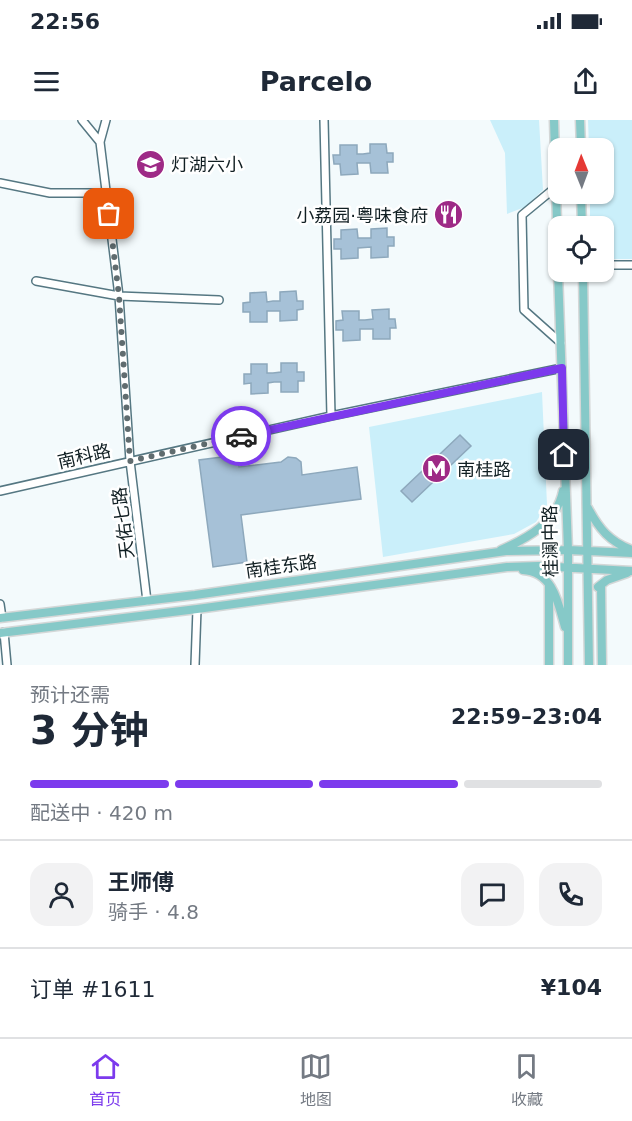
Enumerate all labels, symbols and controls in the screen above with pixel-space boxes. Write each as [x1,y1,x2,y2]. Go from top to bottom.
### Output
text: 22:56 [30,9,100,34]
icon: menu [30,65,63,98]
icon: share [569,65,602,98]
text: Parcelo [260,66,372,97]
north arrow [548,138,614,204]
map controls [548,138,614,282]
school or university icon: 灯湖六小 [134,148,166,180]
place label: 灯湖六小 [171,154,243,175]
pin [83,188,134,239]
icon: bag [92,197,125,230]
restaurant icon: 小荔园·粤味食府 [433,199,465,231]
place label: 小荔园·粤味食府 [296,205,428,226]
button: locate [548,216,614,282]
courier [211,406,271,466]
icon: car [225,420,258,453]
pin [538,429,589,480]
icon: home [547,438,580,471]
street label: 南科路 [55,440,113,472]
metro station icon: 南桂路 [420,453,452,485]
place label: 南桂路 [457,459,511,480]
street label: 天佑七路 [108,486,138,560]
street label: 桂澜中路 [539,505,561,577]
street label: 南桂东路 [244,551,318,581]
text: 预计还需 [30,683,110,707]
text: 22:59–23:04 [451,704,602,729]
text: 3 分钟 [30,708,149,753]
text: 配送中 · 420 m [30,801,173,825]
button: person [30,863,93,926]
button: chat [461,863,524,926]
button: phone [539,863,602,926]
text: 王师傅 [108,870,174,895]
text: 骑手 · 4.8 [108,900,199,924]
text: ¥104 [541,975,602,1000]
text: 订单 #1611 [30,977,155,1002]
tab: 首页 [89,1050,122,1110]
tab: 地图 [299,1050,332,1110]
tab: 收藏 [510,1050,543,1110]

